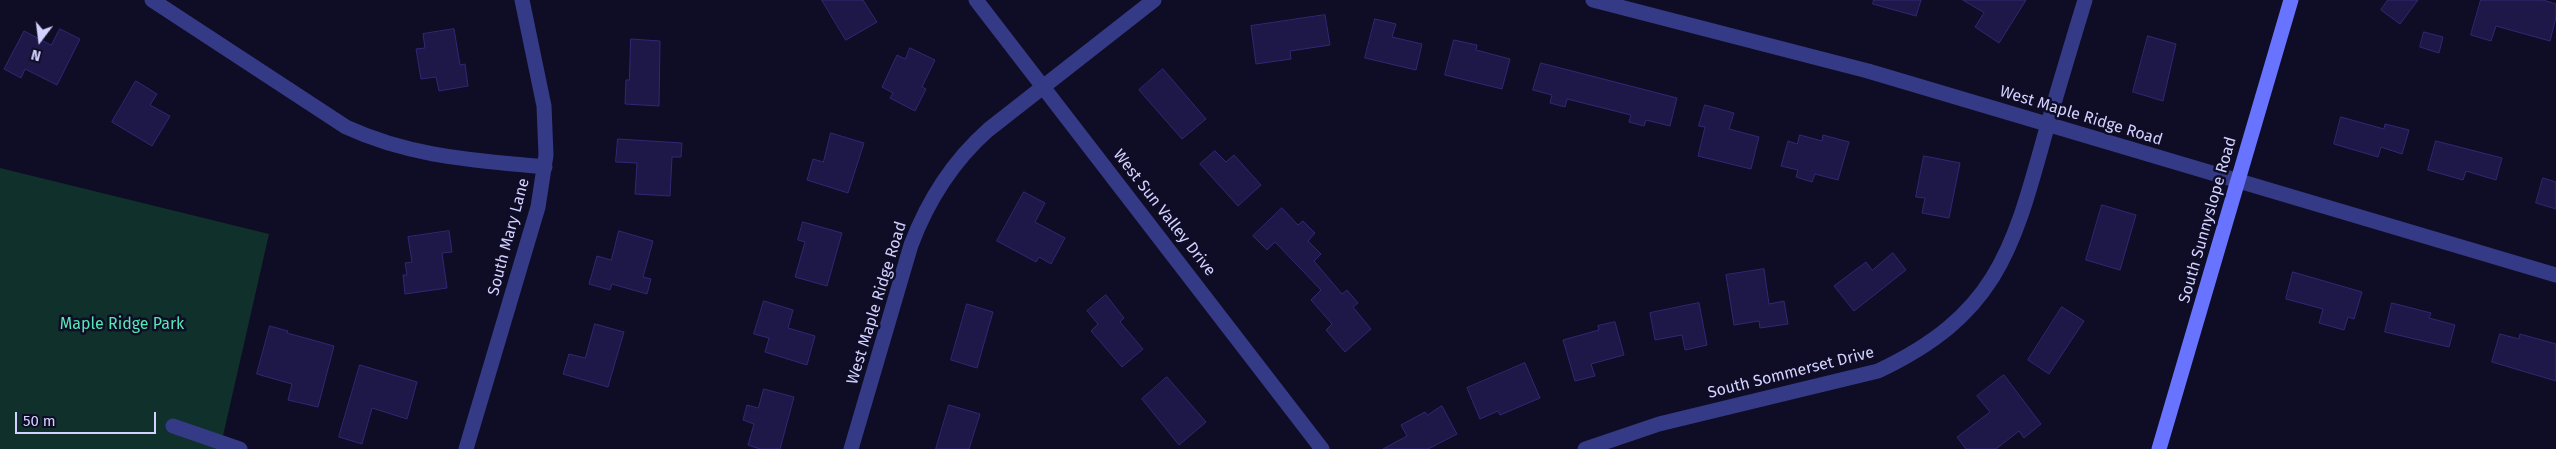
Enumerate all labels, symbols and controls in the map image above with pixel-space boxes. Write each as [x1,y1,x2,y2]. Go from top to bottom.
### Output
north arrow [15,15,65,65]
text: N [29,46,43,64]
street label: West Maple Ridge Road [1997,82,2165,150]
street label: South Sunnyslope Road [2175,135,2241,305]
street label: West Sun Valley Drive [1109,146,1219,280]
street label: South Mary Lane [484,176,534,298]
street label: West Maple Ridge Road [843,219,911,387]
park label: Maple Ridge Park [60,315,184,335]
street label: South Sommerset Drive [1706,343,1876,403]
scale bar [18,402,159,434]
text: 50 m [23,412,56,430]

